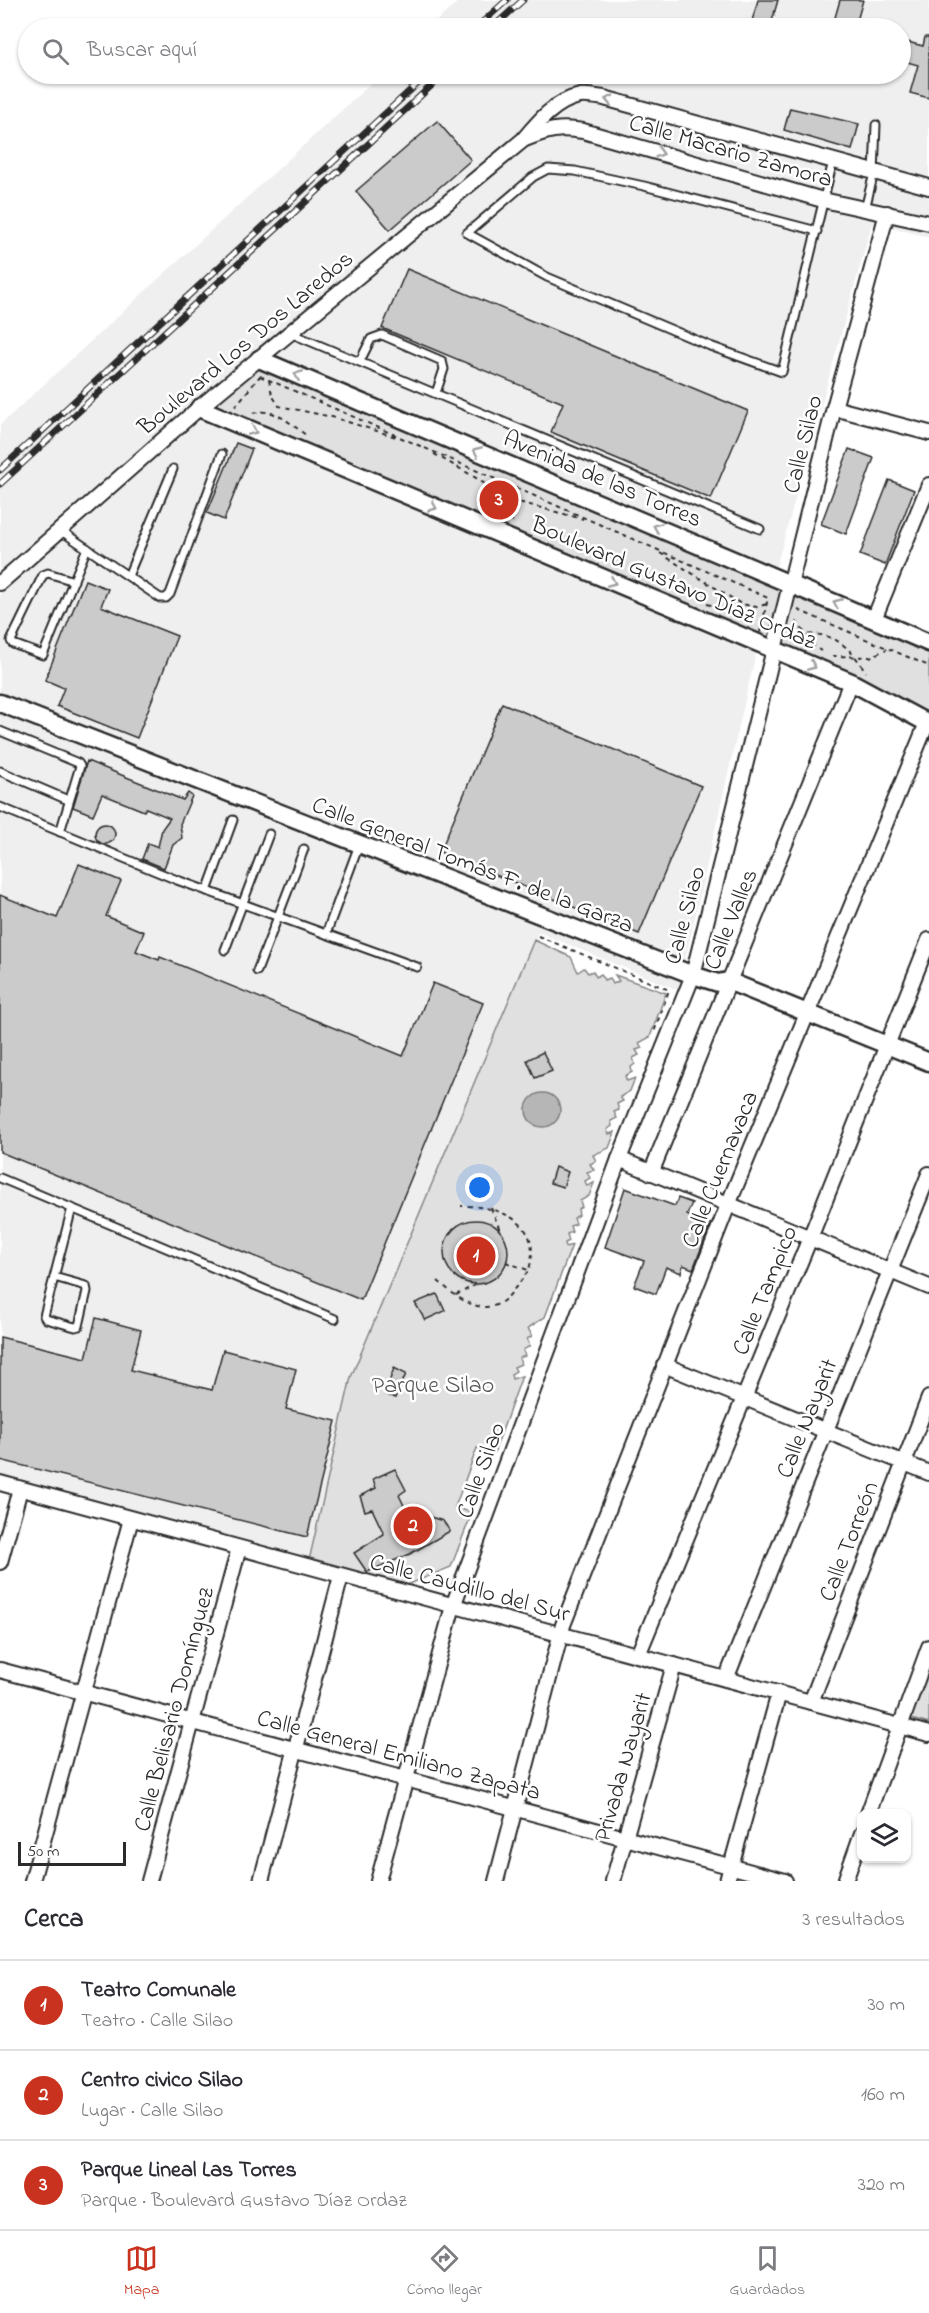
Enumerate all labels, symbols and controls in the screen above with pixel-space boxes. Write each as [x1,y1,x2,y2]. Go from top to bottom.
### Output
search box [18,18,911,84]
icon: search [39,35,72,68]
text: Buscar aquí [87,35,197,67]
one-way arrow [605,94,615,107]
street label: Calle Macario Zamora [624,107,836,198]
one-way arrow [654,146,665,158]
street label: Boulevard Los Dos Laredos [130,243,362,445]
one-way arrow [293,370,304,382]
street label: Calle Silao [775,392,834,497]
street label: Avenida de las Torres [497,423,707,538]
one-way arrow [247,424,258,436]
one-way arrow [473,446,484,458]
pin: 3 [480,478,518,522]
one-way arrow [426,499,437,511]
street label: Boulevard Gustavo Díaz Ordaz [524,508,822,661]
one-way arrow [652,522,663,534]
one-way arrow [606,575,617,587]
one-way arrow [832,598,843,610]
one-way arrow [805,659,816,671]
street label: Calle General Tomás F. de la Garza [306,789,638,944]
street label: Calle Silao [657,863,716,969]
street label: Calle Valles [696,864,768,976]
street label: Calle Cuernavaca [674,1086,769,1254]
your location [465,1173,494,1202]
street label: Calle Tampico [724,1221,808,1361]
pin: 1 [456,1234,496,1278]
street label: Calle Nayarit [768,1354,849,1484]
park label: Parque Silao [372,1369,494,1404]
street label: Calle Silao [449,1418,516,1524]
street label: Calle Torreón [811,1477,889,1607]
pin: 2 [394,1504,432,1549]
street label: Calle Caudillo del Sur [365,1546,574,1633]
street label: Calle Belisario Domínguez [126,1583,225,1836]
street label: Privada Nayarit [586,1689,663,1847]
street label: Calle General Emiliano Zapata [253,1702,544,1811]
map controls [857,1809,911,1863]
button: layers [857,1809,911,1863]
scale bar [18,1839,126,1866]
text: 50 m [27,1840,59,1864]
text: Cerca [24,1901,84,1939]
text: 3 resultados [802,1906,905,1935]
text: Teatro Comunale [81,1975,236,2007]
text: 1 [40,1991,47,2020]
text: 30 m [868,1991,905,2020]
text: Teatro · Calle Silao [81,2007,233,2036]
text: Centro civico Silao [81,2065,243,2097]
text: 2 [39,2081,48,2110]
text: 160 m [861,2081,905,2110]
text: Lugar · Calle Silao [81,2097,224,2126]
text: Parque Lineal Las Torres [81,2155,297,2187]
text: 3 [39,2171,48,2200]
text: 320 m [858,2171,905,2200]
text: Parque · Boulevard Gustavo Díaz Ordaz [81,2187,407,2216]
tab: Mapa [124,2242,159,2302]
tab: Cómo llegar [407,2242,482,2302]
tab: Guardados [729,2242,805,2302]

